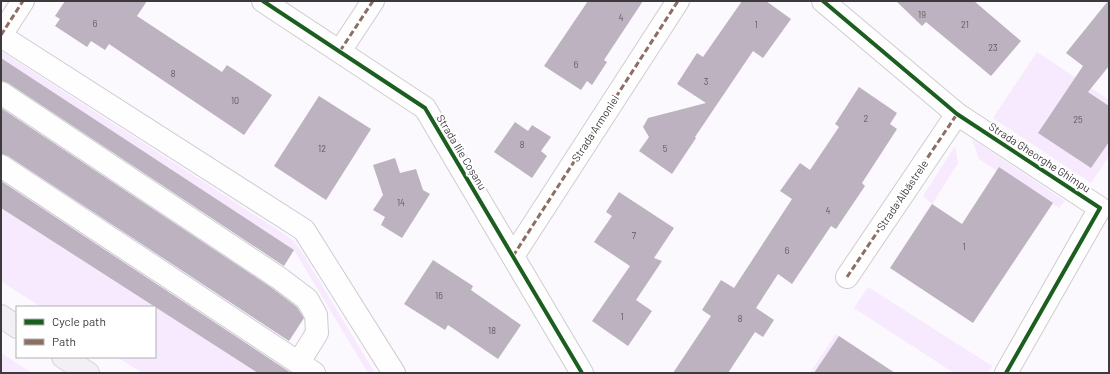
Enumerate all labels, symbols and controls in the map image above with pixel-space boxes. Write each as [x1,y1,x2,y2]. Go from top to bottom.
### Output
house number: 19 [918,9,926,20]
house number: 4 [619,12,624,23]
house number: 6 [93,18,98,29]
house number: 1 [754,19,758,30]
house number: 21 [961,19,969,30]
house number: 23 [988,42,998,53]
house number: 6 [574,59,579,70]
house number: 8 [171,68,176,79]
house number: 3 [704,76,709,87]
street label: Strada Armoniei [569,92,622,164]
house number: 10 [231,95,239,106]
street label: Strada Ilie Coșanu [434,112,490,192]
house number: 2 [864,113,869,124]
house number: 25 [1073,114,1083,125]
street label: Strada Gheorghe Ghimpu [987,119,1093,195]
house number: 8 [520,139,525,150]
house number: 12 [318,143,326,154]
house number: 5 [663,143,668,154]
street label: Strada Albăstrele [874,157,930,233]
house number: 14 [397,197,405,208]
house number: 4 [826,205,831,216]
house number: 7 [632,230,637,241]
house number: 1 [962,241,966,252]
house number: 6 [785,245,790,256]
house number: 16 [435,290,443,301]
legend [16,306,156,358]
house number: 1 [620,311,624,322]
house number: 8 [738,313,743,324]
text: Cycle path [52,314,106,328]
house number: 18 [488,325,496,336]
text: Path [52,334,76,348]

